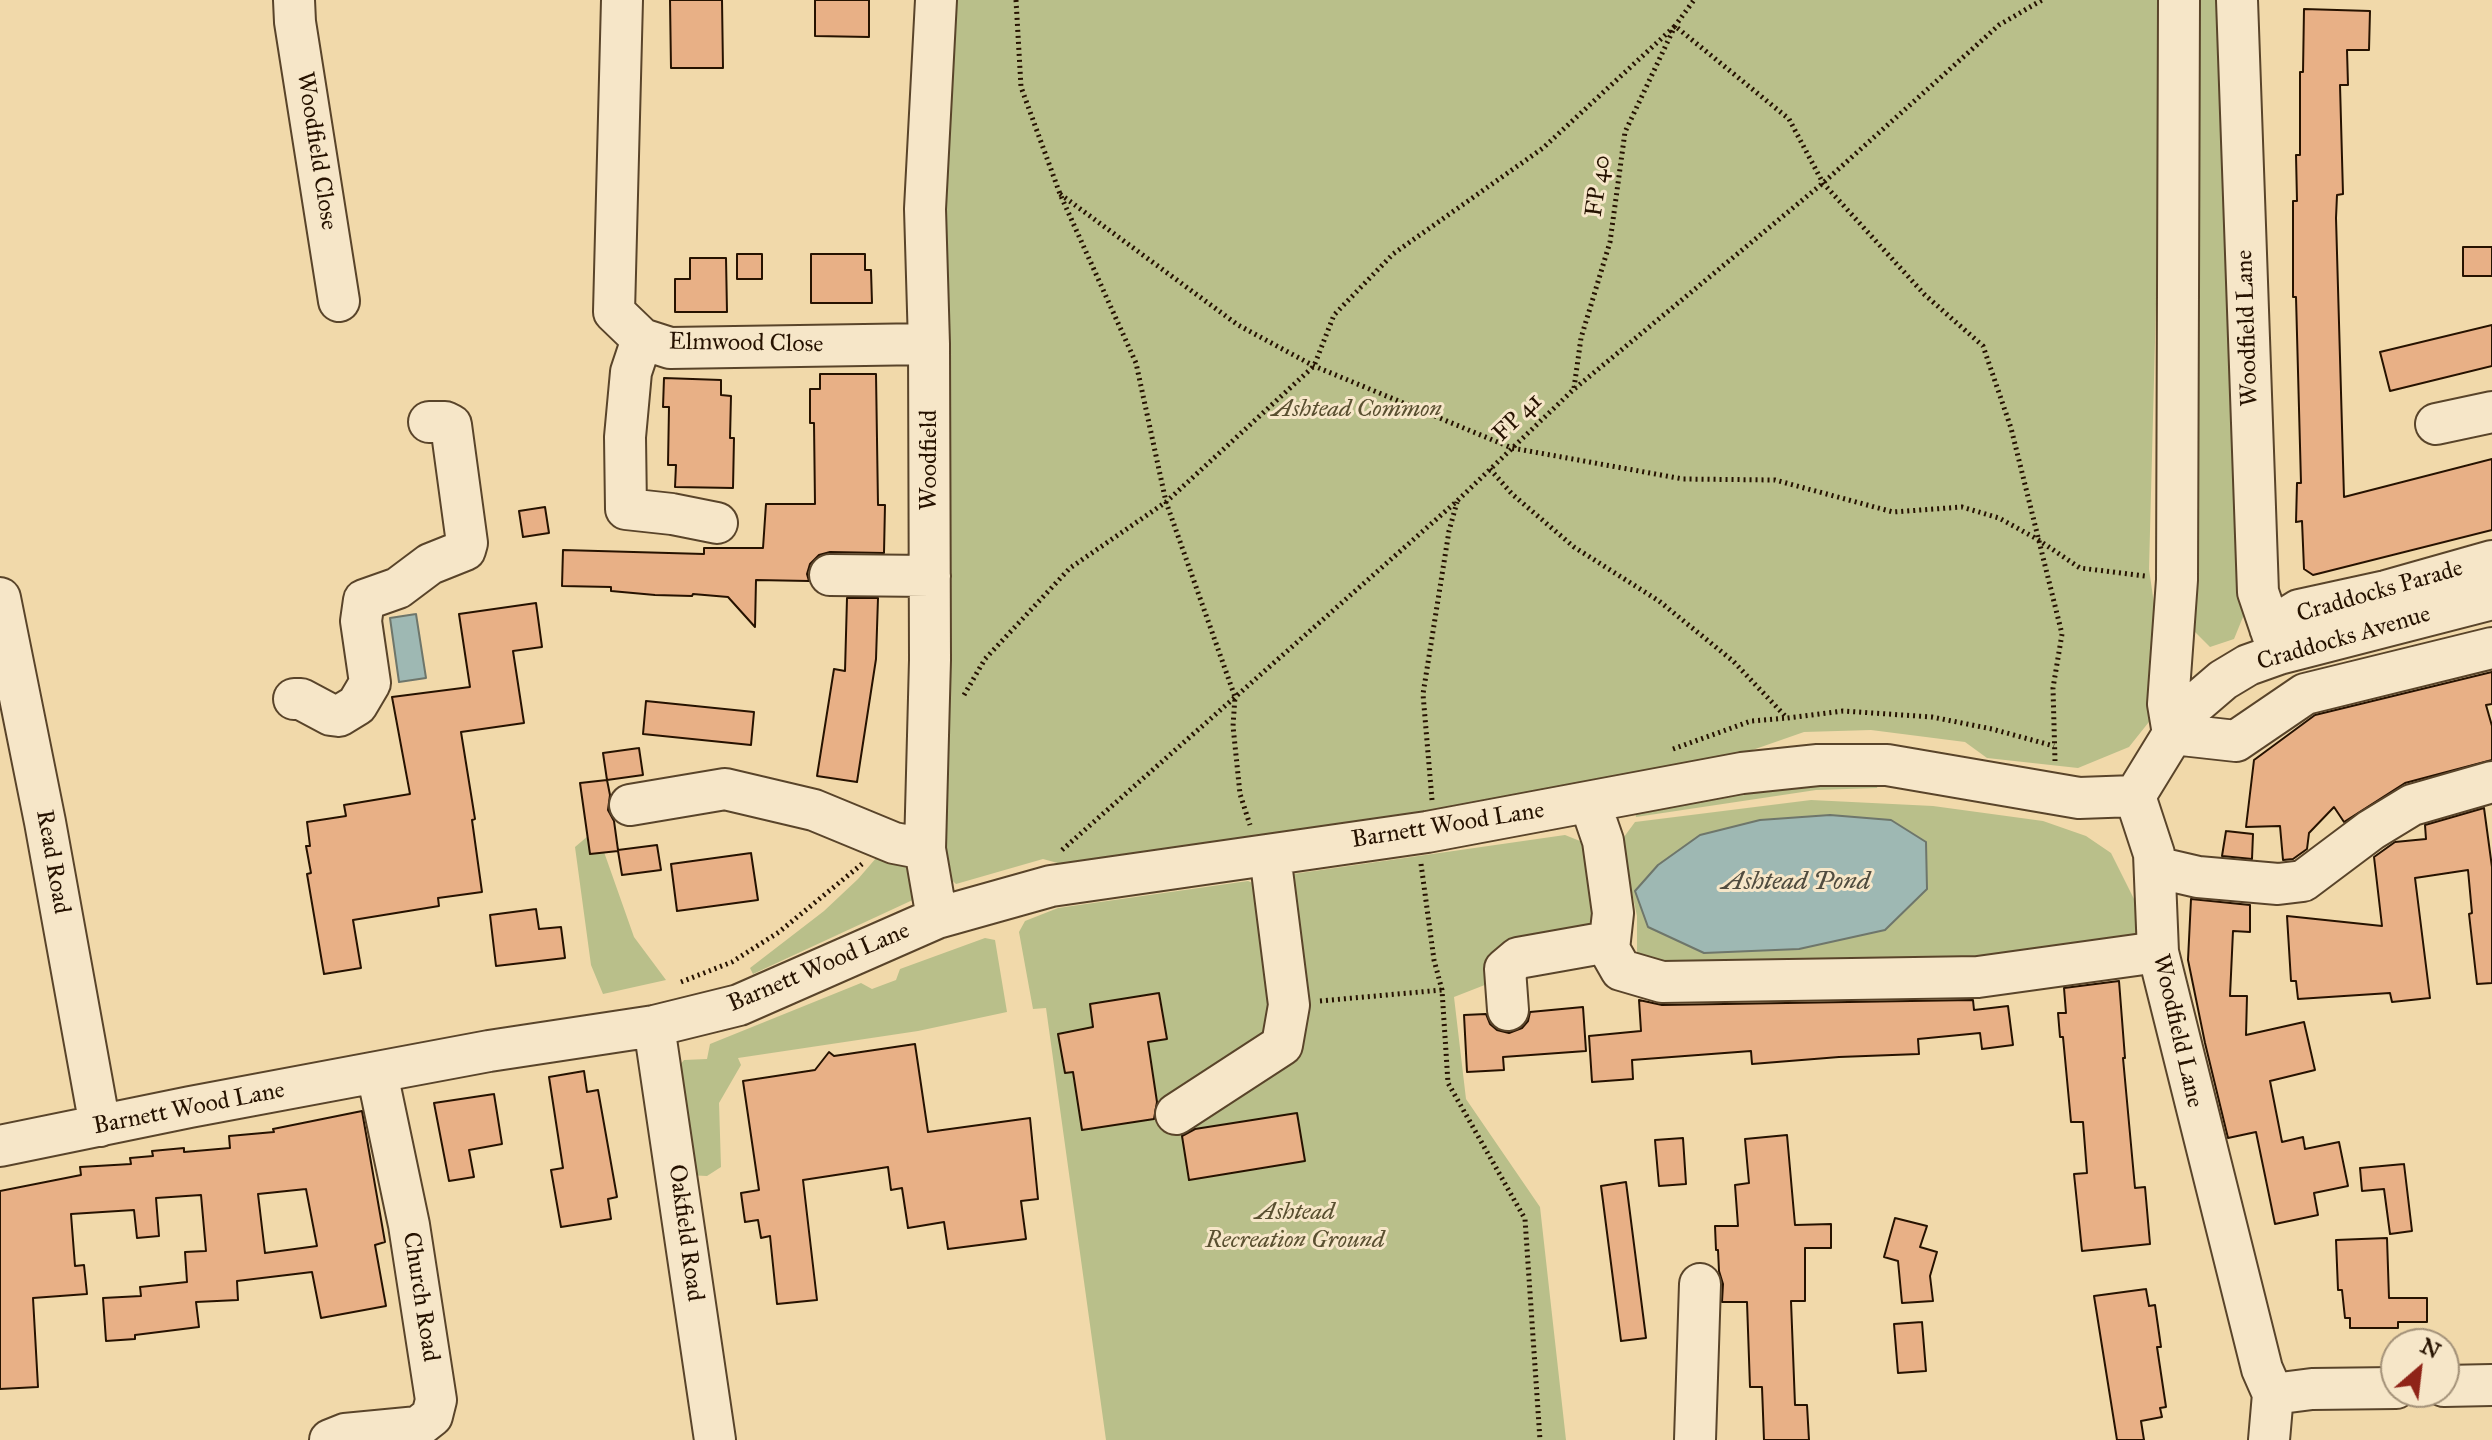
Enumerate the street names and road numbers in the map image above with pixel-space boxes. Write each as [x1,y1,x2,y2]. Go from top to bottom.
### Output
street label: Woodfield Close [289,70,343,232]
street label: FP 40 [1580,153,1618,219]
street label: Woodfield Lane [2231,249,2265,407]
street label: Elmwood Close [668,328,824,360]
street label: FP 41 [1487,388,1549,448]
street label: Woodfield [916,410,944,510]
street label: Craddocks Parade [2294,554,2466,630]
street label: Craddocks Avenue [2254,600,2434,678]
street label: Barnett Wood Lane [1350,797,1546,855]
street label: Read Road [29,808,75,916]
street label: Barnett Wood Lane [724,917,914,1019]
street label: Woodfield Lane [2145,951,2209,1111]
street label: Barnett Wood Lane [91,1076,287,1142]
street label: Oakfield Road [661,1163,709,1303]
street label: Church Road [396,1230,444,1364]

